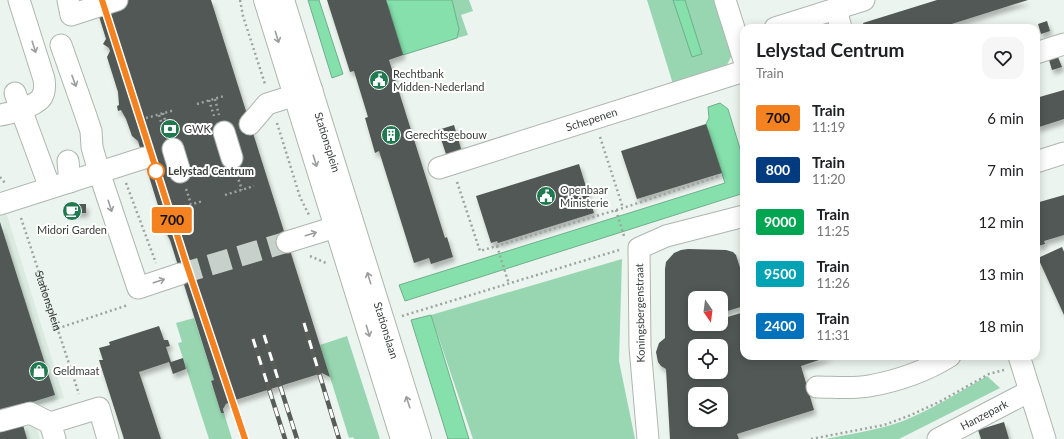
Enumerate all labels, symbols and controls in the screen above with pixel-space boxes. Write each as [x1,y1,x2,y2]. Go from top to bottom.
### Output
one-way arrow [274,31,281,44]
button: heart [982,37,1024,79]
text: Lelystad Centrum [756,38,904,61]
one-way arrow [31,40,38,53]
text: Train [756,65,784,81]
place label: Rechtbank Midden-Nederland [393,67,485,93]
public building icon: Rechtbank Midden-Nederland [368,69,390,91]
one-way arrow [70,75,78,87]
text: Train [812,101,845,119]
street label: Schepenen [564,105,619,133]
text: 700 [766,109,790,126]
text: 6 min [987,109,1024,127]
street label: Stationsplein [312,110,343,174]
bank icon: GWK [159,118,181,140]
text: 11:19 [812,119,845,135]
place label: GWK [184,122,211,135]
building icon: Gerechtsgebouw [380,124,402,146]
place label: Gerechtsgebouw [405,128,487,141]
text: Train [812,153,845,171]
one-way arrow [312,155,319,168]
text: 800 [766,161,790,178]
text: 7 min [987,161,1024,179]
marker: Lelystad Centrum [147,162,165,180]
place label: Lelystad Centrum [168,164,254,177]
text: 11:20 [812,171,845,187]
place label: Openbaar Ministerie [560,183,609,209]
public building icon: Openbaar Ministerie [535,185,557,207]
one-way arrow [107,199,115,211]
cafe icon: Midori Garden [61,200,83,222]
text: Train [816,205,849,223]
line badge: 700 [149,207,195,233]
text: 700 [160,211,184,228]
text: 9000 [764,213,796,230]
text: 12 min [978,213,1024,231]
place label: Midori Garden [37,223,107,236]
text: 11:25 [816,223,850,239]
one-way arrow [305,230,318,237]
text: Train [816,257,849,275]
street label: Koningsbergenstraat [632,263,647,363]
text: 9500 [764,265,796,282]
text: 13 min [978,265,1024,283]
street label: Stationsplein [33,269,65,332]
one-way arrow [365,271,372,284]
text: 11:26 [816,275,850,291]
one-way arrow [152,277,165,284]
north arrow [688,291,728,331]
map controls [688,291,728,427]
street label: Stationslaan [372,300,402,360]
text: Train [816,309,849,327]
text: 2400 [764,317,796,334]
text: 18 min [978,317,1024,335]
one-way arrow [365,324,372,337]
text: 11:31 [816,327,850,343]
button: locate [688,339,728,379]
shop icon: Geldmaat [28,360,50,382]
place label: Geldmaat [53,364,99,377]
button: layers [688,387,728,427]
one-way arrow [404,396,411,409]
street label: Hanzepark [958,397,1010,432]

